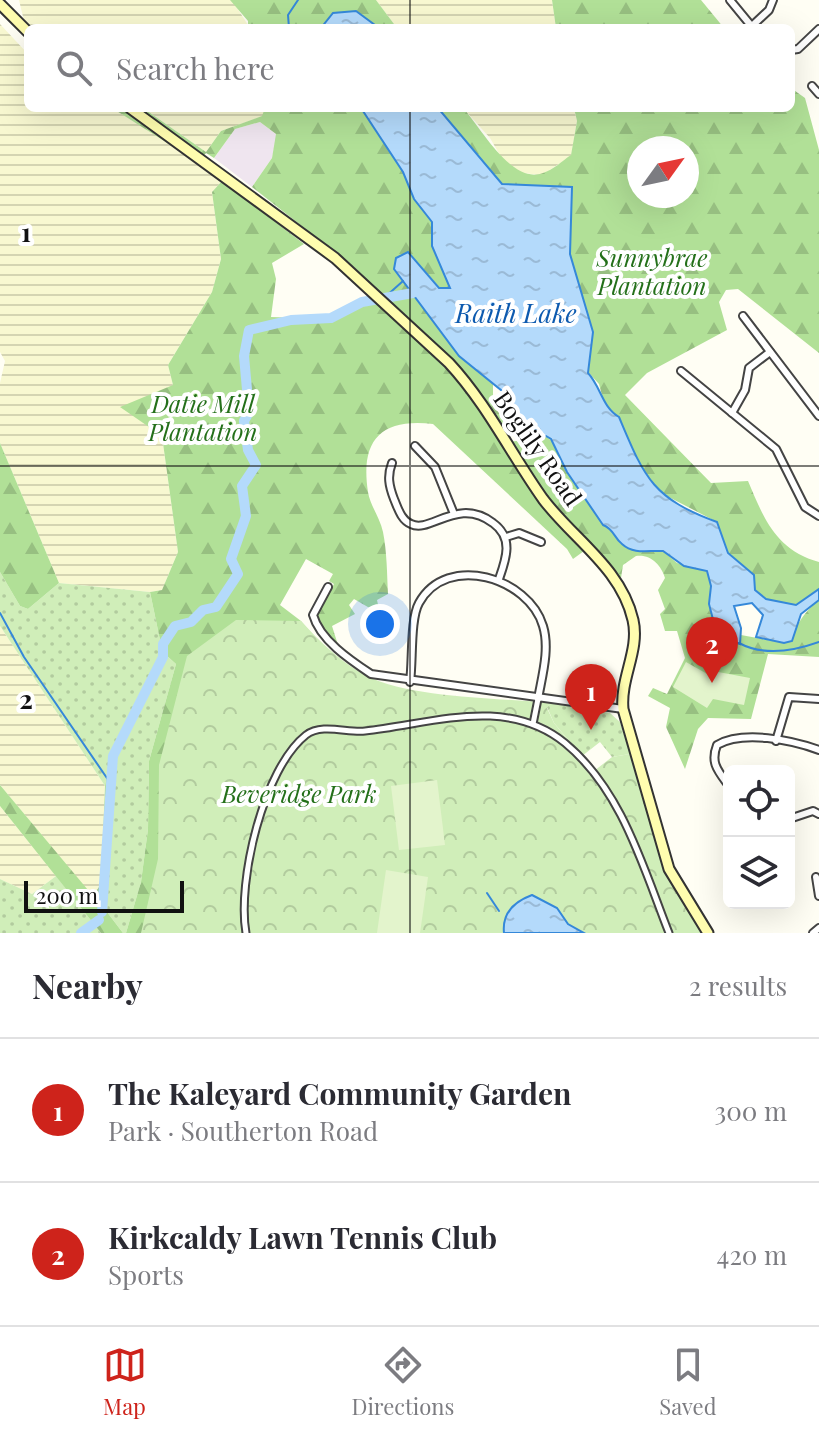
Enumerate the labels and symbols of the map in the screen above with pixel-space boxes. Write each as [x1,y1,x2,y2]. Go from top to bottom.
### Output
north arrow [627,136,699,208]
text: 1 [21,214,31,249]
park label: Sunnybrae Plantation [596,241,707,301]
water label: Raith Lake [454,295,577,330]
street label: Boglily Road [487,384,590,512]
park label: Datie Mill Plantation [148,387,257,447]
your location [360,604,400,644]
pin: 2 [686,617,738,683]
pin: 1 [565,664,617,730]
text: 2 [19,681,33,716]
park label: Beveridge Park [220,777,377,809]
scale bar [24,877,184,913]

